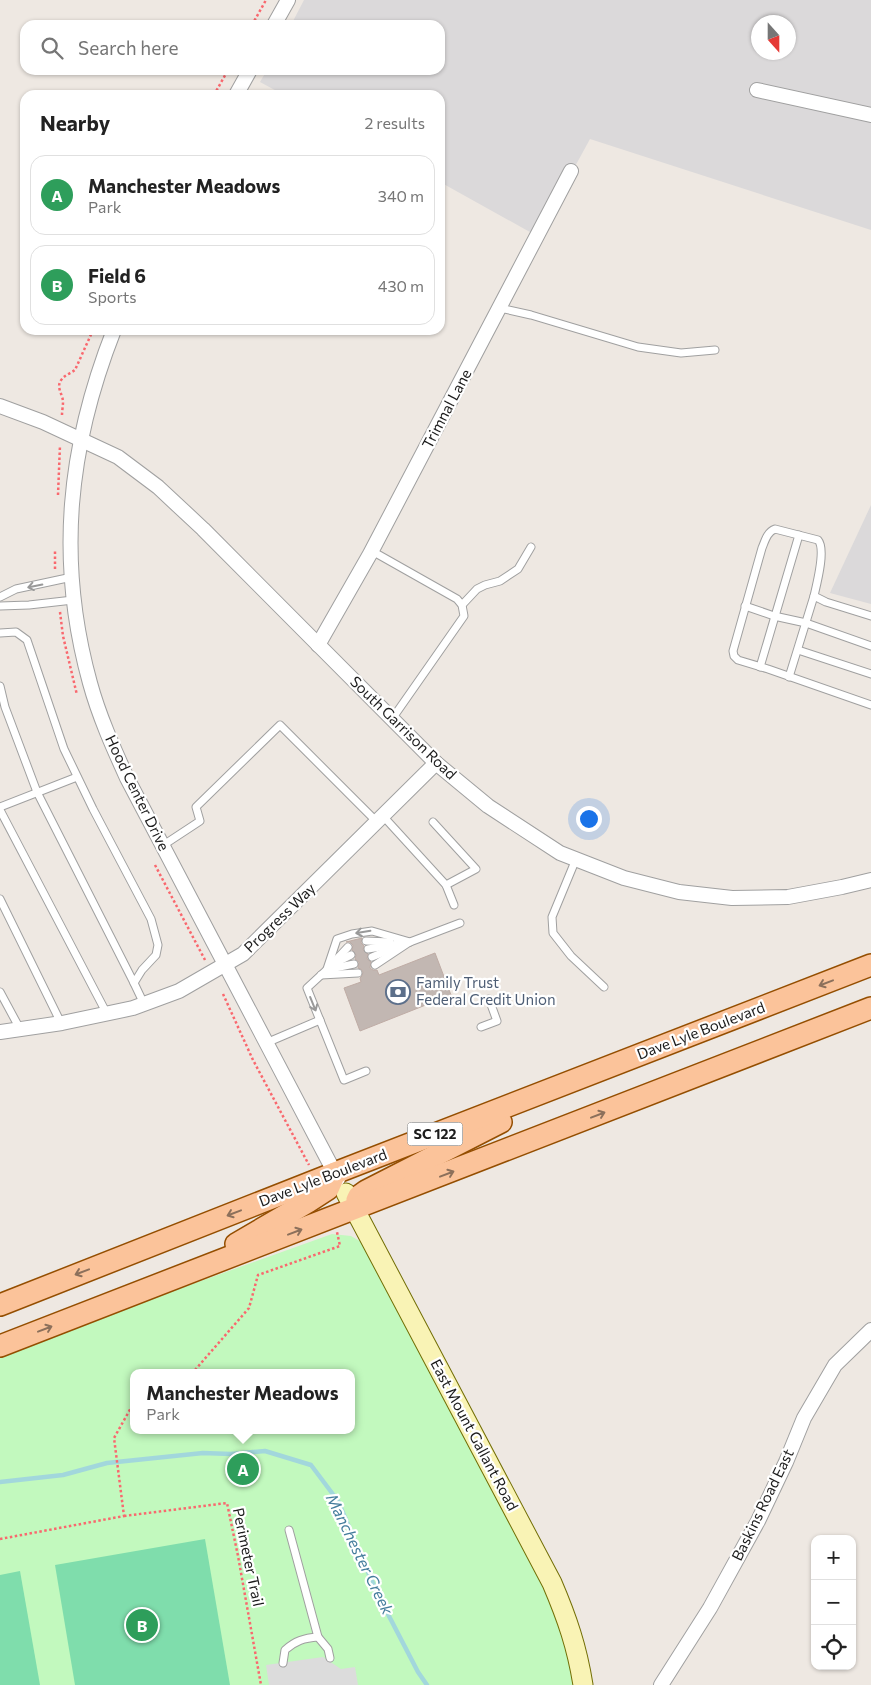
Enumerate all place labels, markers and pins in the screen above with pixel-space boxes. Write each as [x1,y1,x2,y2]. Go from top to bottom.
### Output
place label: Family Trust Federal Credit Union [416,973,556,1008]
bank icon: Family Trust Federal Credit Union [385,979,411,1005]
pin: A [227,1450,259,1488]
pin: B [126,1606,158,1644]

